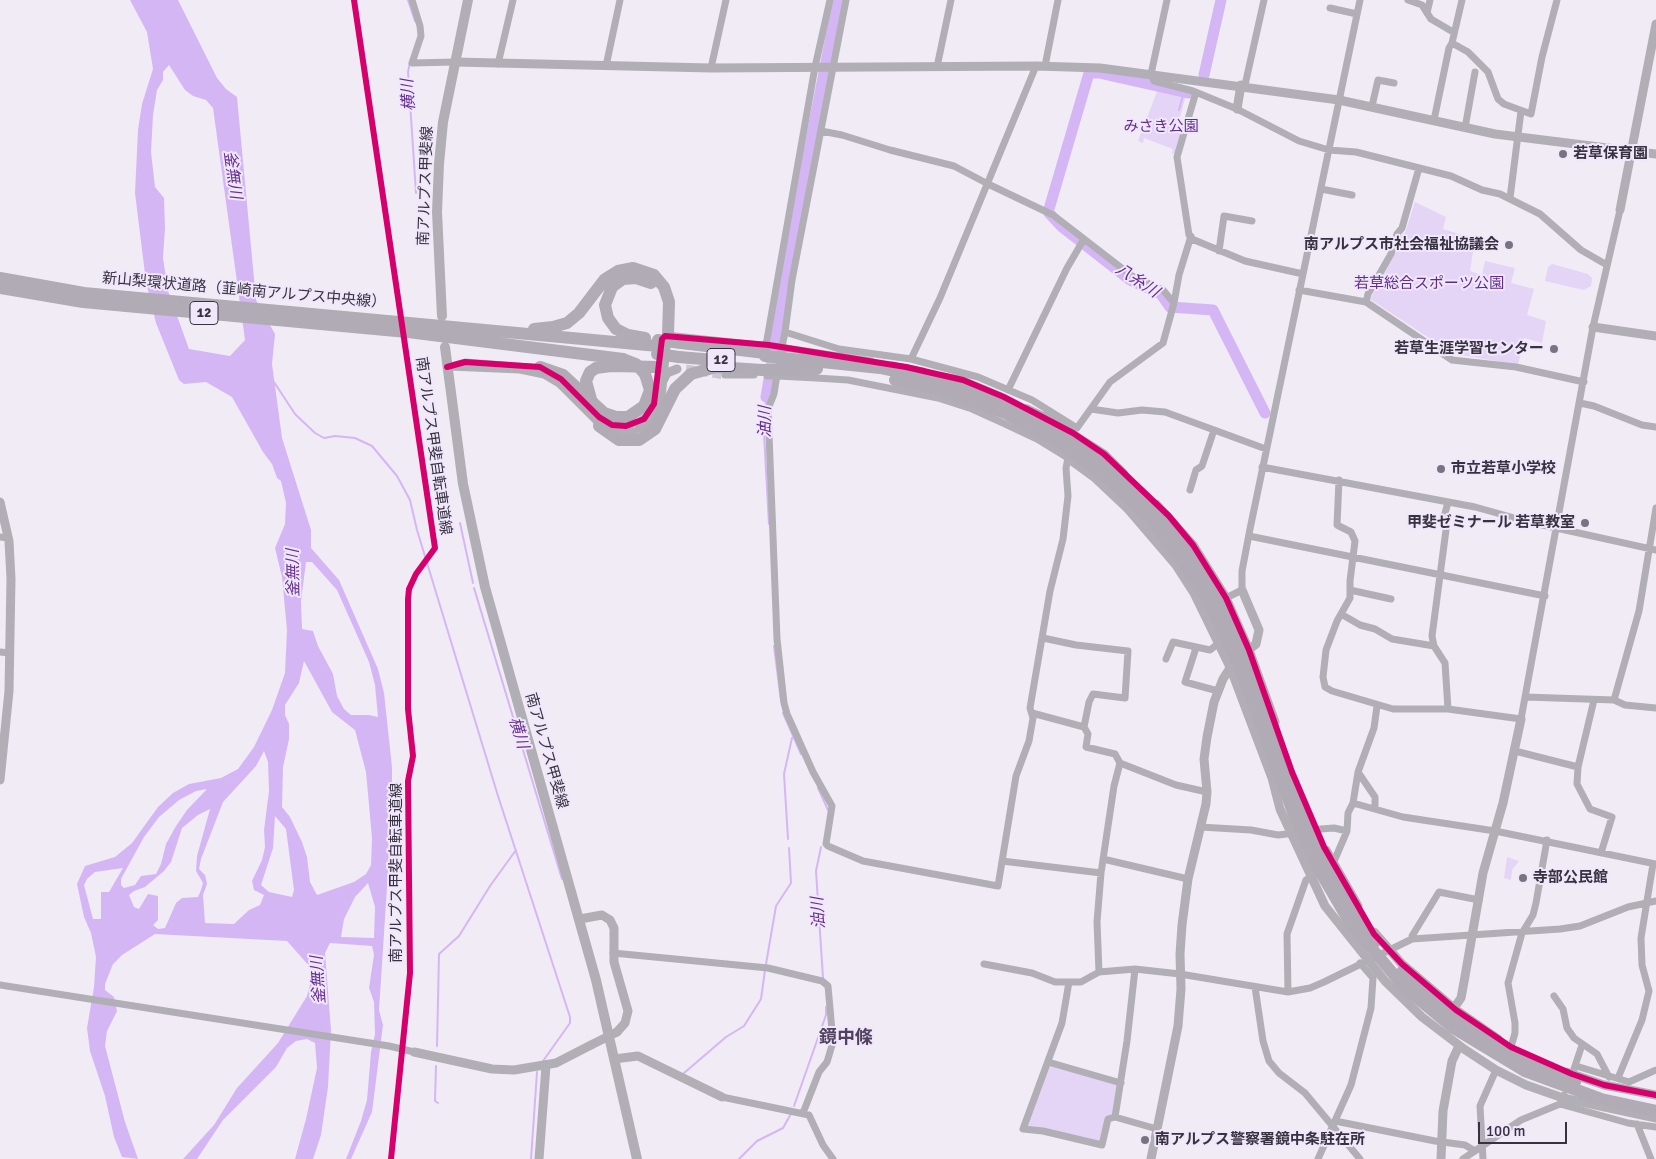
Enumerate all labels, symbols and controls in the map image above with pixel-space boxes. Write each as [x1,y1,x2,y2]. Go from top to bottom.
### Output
water label: 横川 [398,78,420,112]
park label: みさき公園 [1124,118,1198,136]
street label: 南アルプス甲斐線 [415,126,437,246]
place label: 若草保育園 [1573,145,1648,163]
marker: 若草保育園 [1557,148,1569,160]
water label: 釜無川 [219,150,245,200]
place label: 南アルプス市社会福祉協議会 [1304,236,1499,254]
marker: 南アルプス市社会福祉協議会 [1503,239,1515,251]
water label: 八糸川 [1112,260,1162,302]
street label: 新山梨環状道路（韮崎南アルプス中央線） [101,270,387,312]
park label: 若草総合スポーツ公園 [1354,275,1504,293]
road number: 12 [190,302,218,324]
place label: 若草生涯学習センター [1394,340,1544,358]
marker: 若草生涯学習センター [1548,343,1560,355]
road number: 12 [707,348,735,372]
street label: 南アルプス甲斐自転車道線 [412,356,454,536]
water label: 油川 [756,406,776,438]
place label: 市立若草小学校 [1451,460,1556,478]
marker: 市立若草小学校 [1435,463,1447,475]
place label: 甲斐ゼミナール 若草教室 [1407,514,1575,532]
marker: 甲斐ゼミナール 若草教室 [1579,517,1591,529]
water label: 釜無川 [284,549,304,597]
street label: 南アルプス甲斐線 [521,691,571,811]
water label: 横川 [504,715,532,751]
street label: 南アルプス甲斐自転車道線 [388,783,406,963]
place label: 寺部公民館 [1533,869,1608,887]
marker: 寺部公民館 [1517,872,1529,884]
water label: 油川 [808,896,830,930]
water label: 釜無川 [308,955,330,1005]
district label: 鏡中條 [819,1027,873,1049]
scale bar [1481,1112,1570,1144]
text: 100 m [1486,1122,1526,1140]
place label: 南アルプス警察署鏡中条駐在所 [1155,1131,1365,1149]
marker: 南アルプス警察署鏡中条駐在所 [1139,1134,1151,1146]

